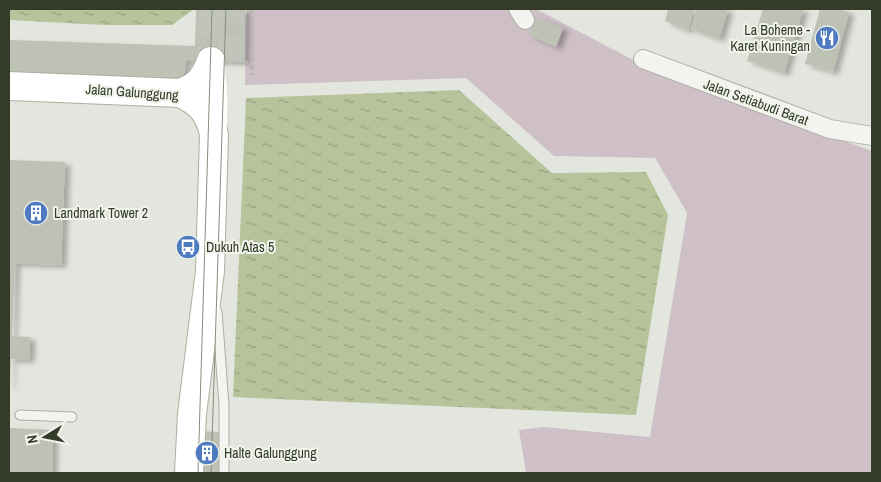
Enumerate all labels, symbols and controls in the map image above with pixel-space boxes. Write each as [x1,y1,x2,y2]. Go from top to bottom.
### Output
place label: La Boheme - Karet Kuningan [730,21,810,55]
restaurant icon: La Boheme - Karet Kuningan [814,25,840,51]
street label: Jalan Setiabudi Barat [701,75,811,129]
street label: Jalan Galunggung [85,80,180,104]
building icon: Landmark Tower 2 [23,200,49,226]
place label: Landmark Tower 2 [54,204,148,222]
bus stop icon: Dukuh Atas 5 [175,234,201,260]
place label: Dukuh Atas 5 [206,238,274,256]
north arrow [20,412,70,462]
text: N [23,434,42,445]
building icon: Halte Galunggung [194,440,220,466]
place label: Halte Galunggung [224,444,317,462]

